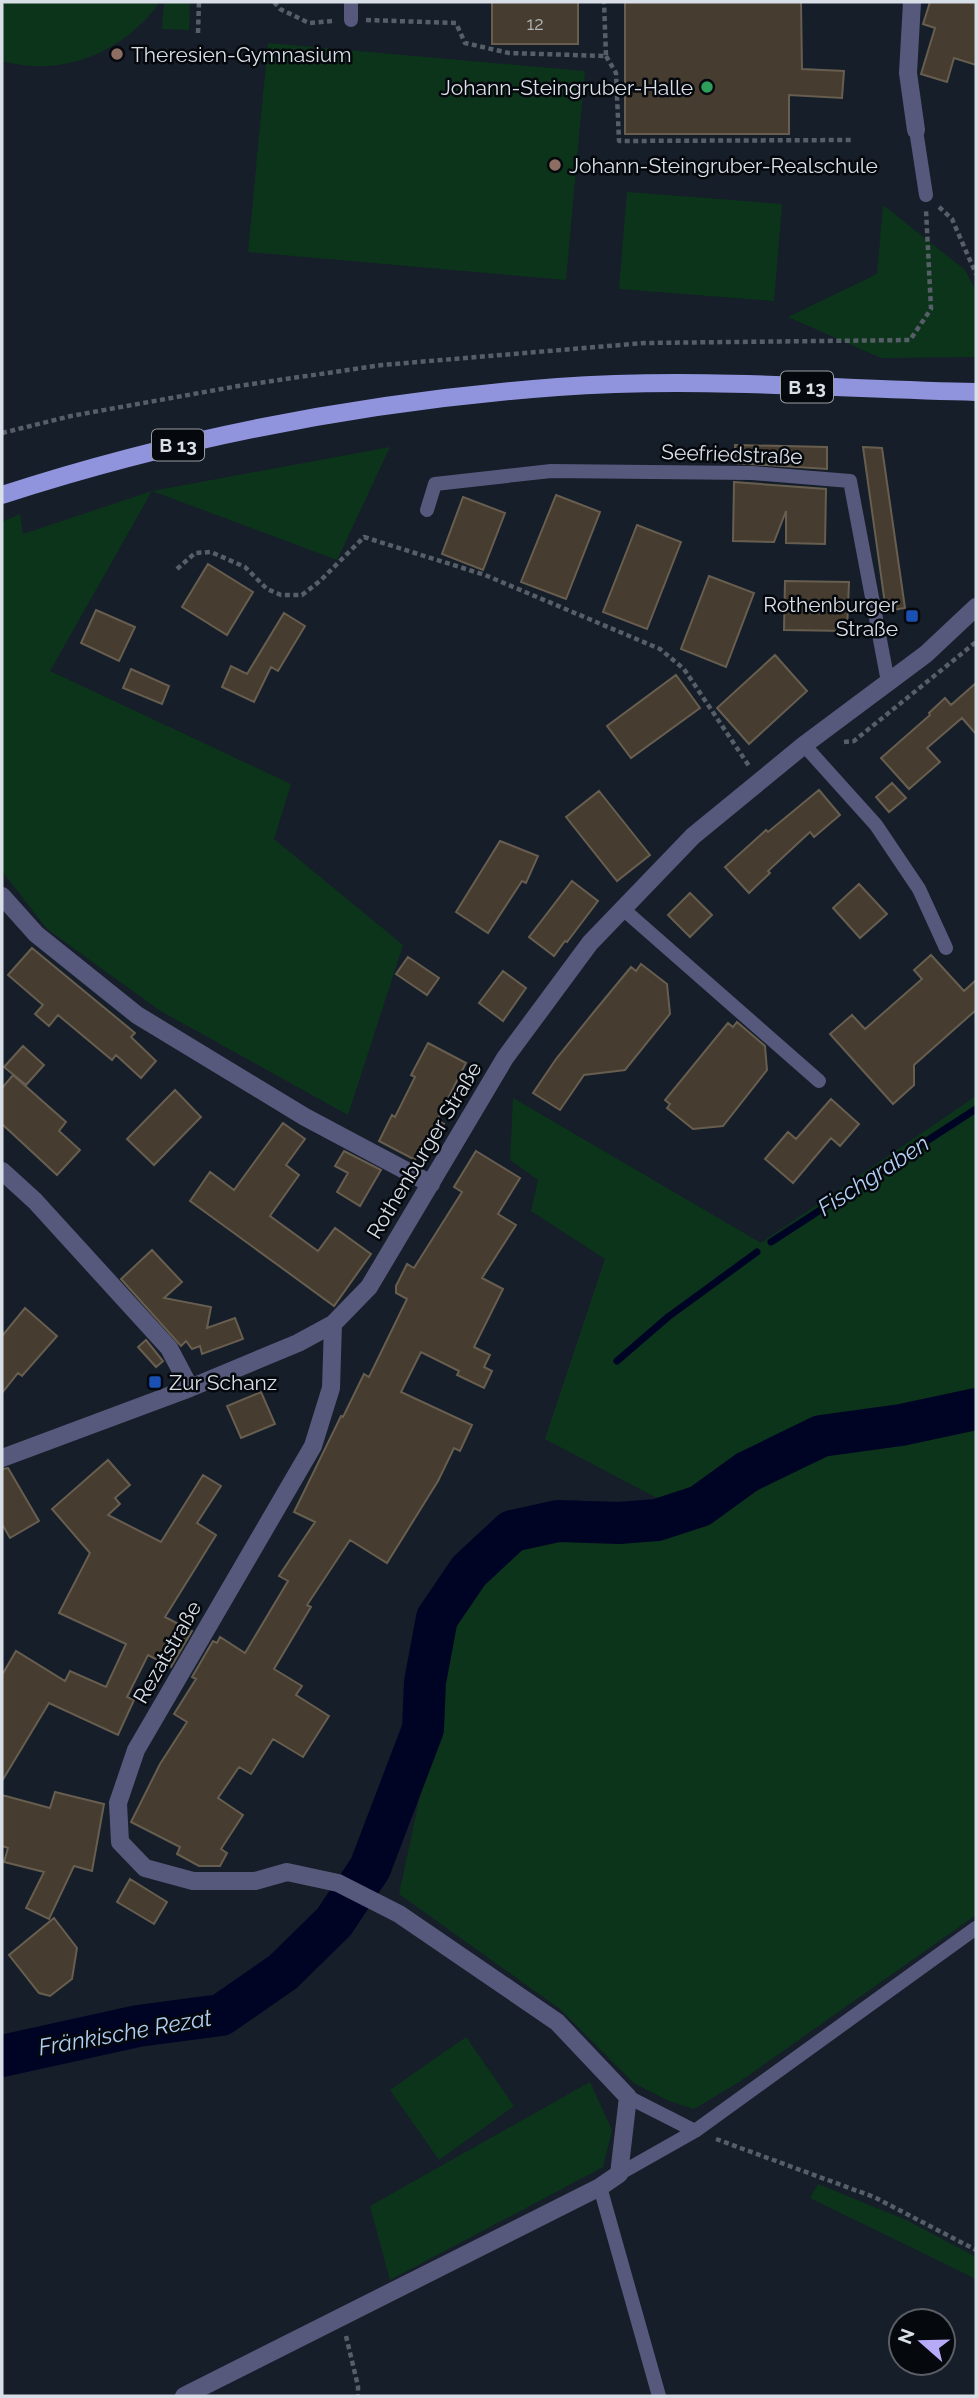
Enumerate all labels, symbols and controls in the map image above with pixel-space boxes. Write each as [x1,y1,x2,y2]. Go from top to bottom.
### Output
house number: 12 [526,13,544,34]
place label: Theresien-Gymnasium [131,42,352,67]
marker: Theresien-Gymnasium [109,46,125,62]
place label: Johann-Steingruber-Halle [441,75,693,100]
marker: Johann-Steingruber-Halle [699,79,715,95]
place label: Johann-Steingruber-Realschule [569,153,878,178]
marker: Johann-Steingruber-Realschule [547,157,563,173]
road number: B 13 [781,372,833,402]
road number: B 13 [152,430,204,460]
street label: Seefriedstraße [661,439,803,469]
place label: Rothenburger Straße [763,592,899,641]
marker: Rothenburger Straße [904,608,920,624]
street label: Rothenburger Straße [361,1057,487,1243]
water label: Fischgraben [812,1129,934,1221]
place label: Zur Schanz [169,1370,277,1395]
marker: Zur Schanz [147,1374,163,1390]
street label: Rezatstraße [128,1596,206,1708]
water label: Fränkische Rezat [36,2003,214,2061]
north arrow [887,2307,957,2377]
text: N [893,2326,919,2347]

